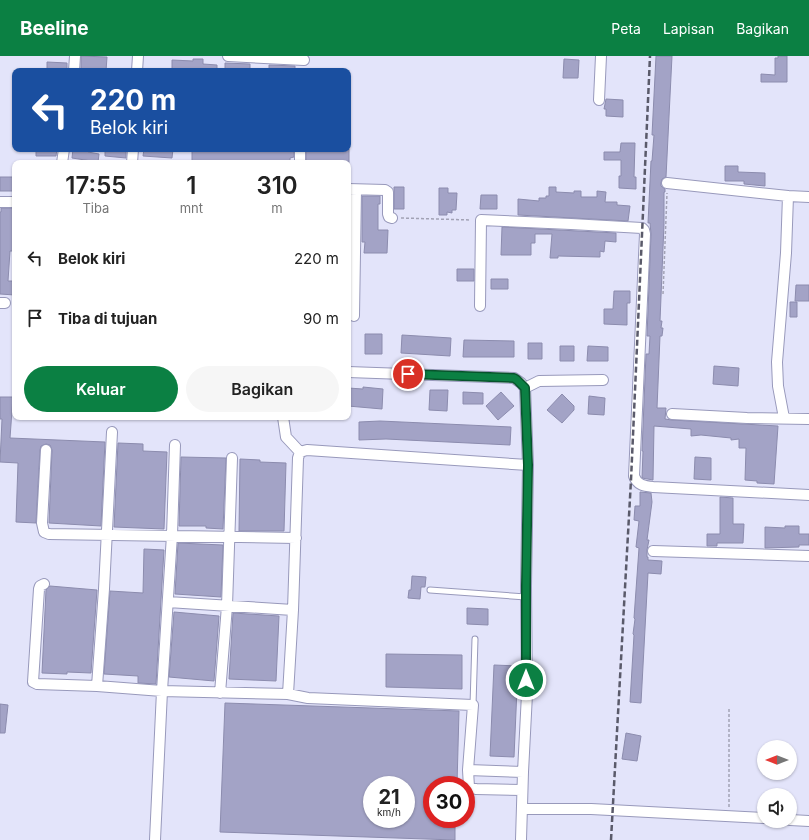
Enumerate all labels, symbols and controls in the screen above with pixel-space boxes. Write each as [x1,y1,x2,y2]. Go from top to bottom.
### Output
text: Beeline [20,17,89,40]
text: Peta [611,20,641,37]
text: Lapisan [663,20,714,37]
text: Bagikan [736,20,789,37]
text: 220 m [90,83,176,117]
icon: left [24,84,76,136]
text: Belok kiri [90,117,168,138]
text: 17:55 [65,171,126,200]
text: 1 [186,171,196,200]
text: 310 [256,171,298,200]
text: Tiba [82,200,109,216]
text: mnt [180,200,203,216]
text: m [271,200,283,216]
icon: left [24,247,46,269]
text: Belok kiri [58,249,125,268]
text: 220 m [294,249,339,268]
icon: arrive [24,307,46,329]
text: Tiba di tujuan [58,309,157,328]
text: 90 m [303,309,339,328]
pin [391,357,425,391]
icon: arrive [397,363,419,385]
button: Keluar [24,366,178,412]
button: Bagikan [186,366,339,412]
position arrow [505,659,547,701]
north arrow [757,740,797,780]
map controls [757,740,797,828]
speed limit sign: 30 [423,776,475,828]
text: 21 [378,785,400,809]
button: sound [757,788,797,828]
text: km/h [377,806,401,818]

